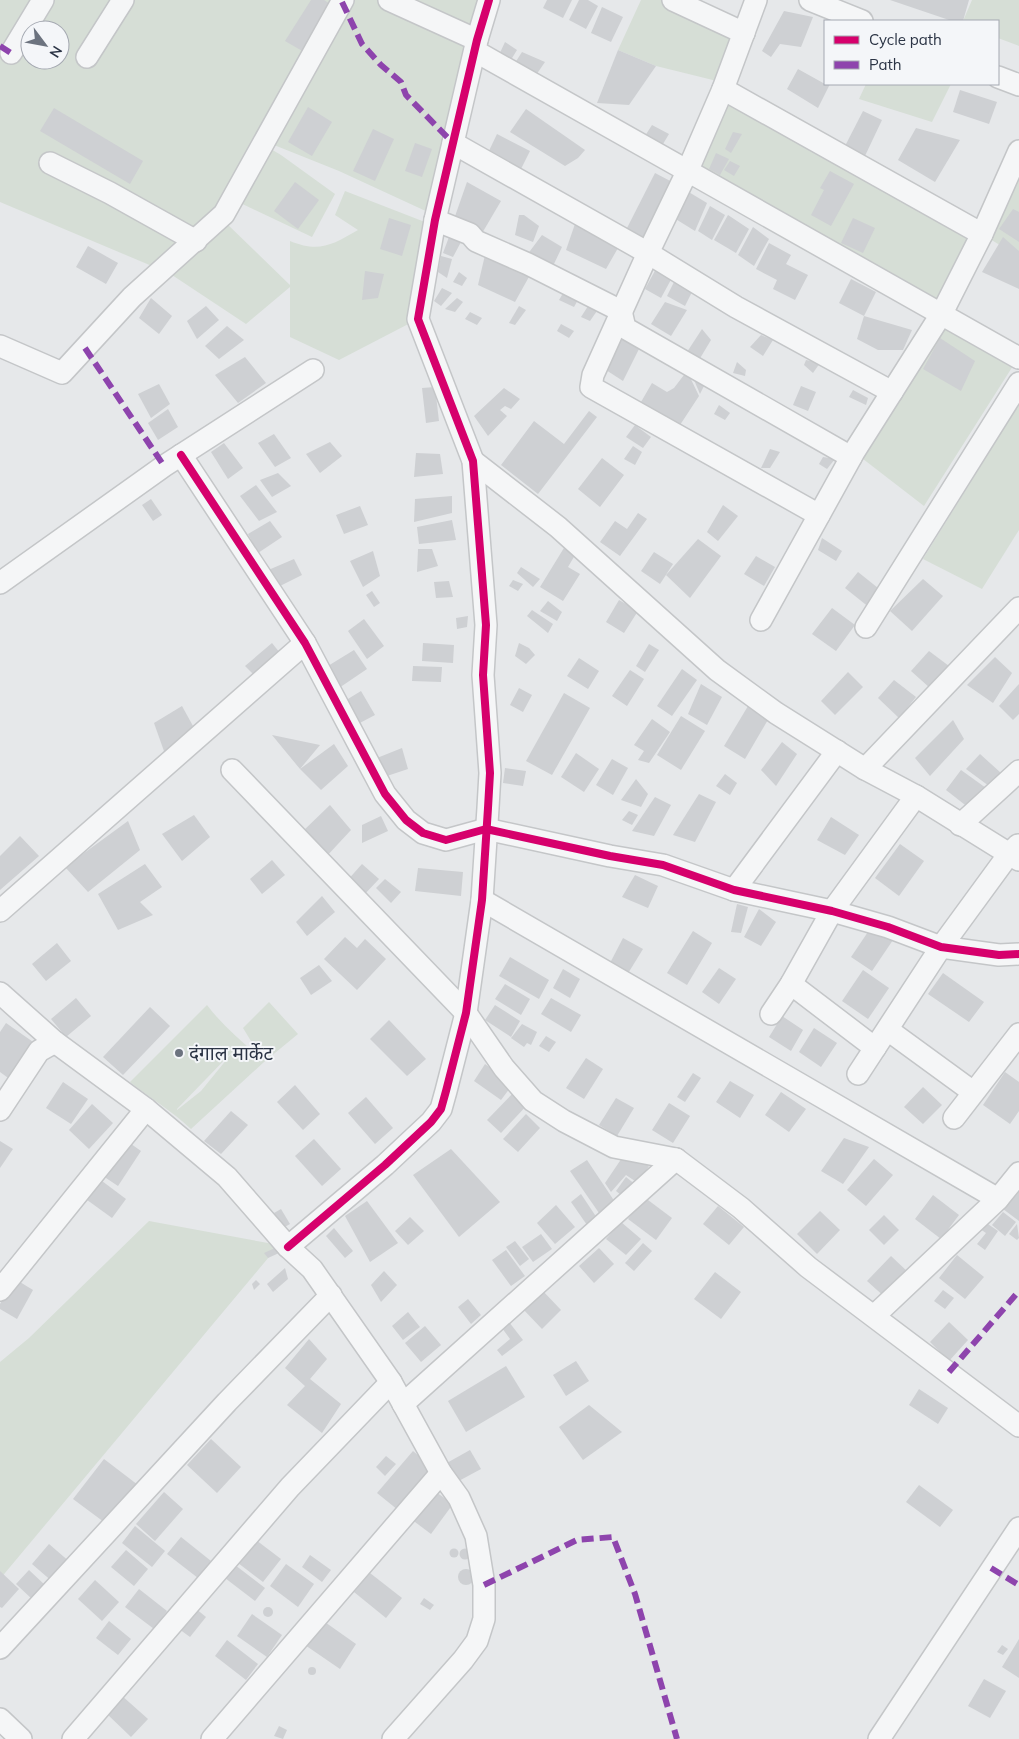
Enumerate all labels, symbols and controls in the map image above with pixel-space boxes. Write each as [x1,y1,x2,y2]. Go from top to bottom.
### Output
north arrow [20,20,70,70]
legend [824,20,999,85]
text: Cycle path [869,30,942,49]
text: N [46,43,66,61]
text: Path [869,55,901,74]
place label: दंगाल मार्केट [189,1041,273,1065]
marker: दंगाल मार्केट [173,1047,185,1059]

